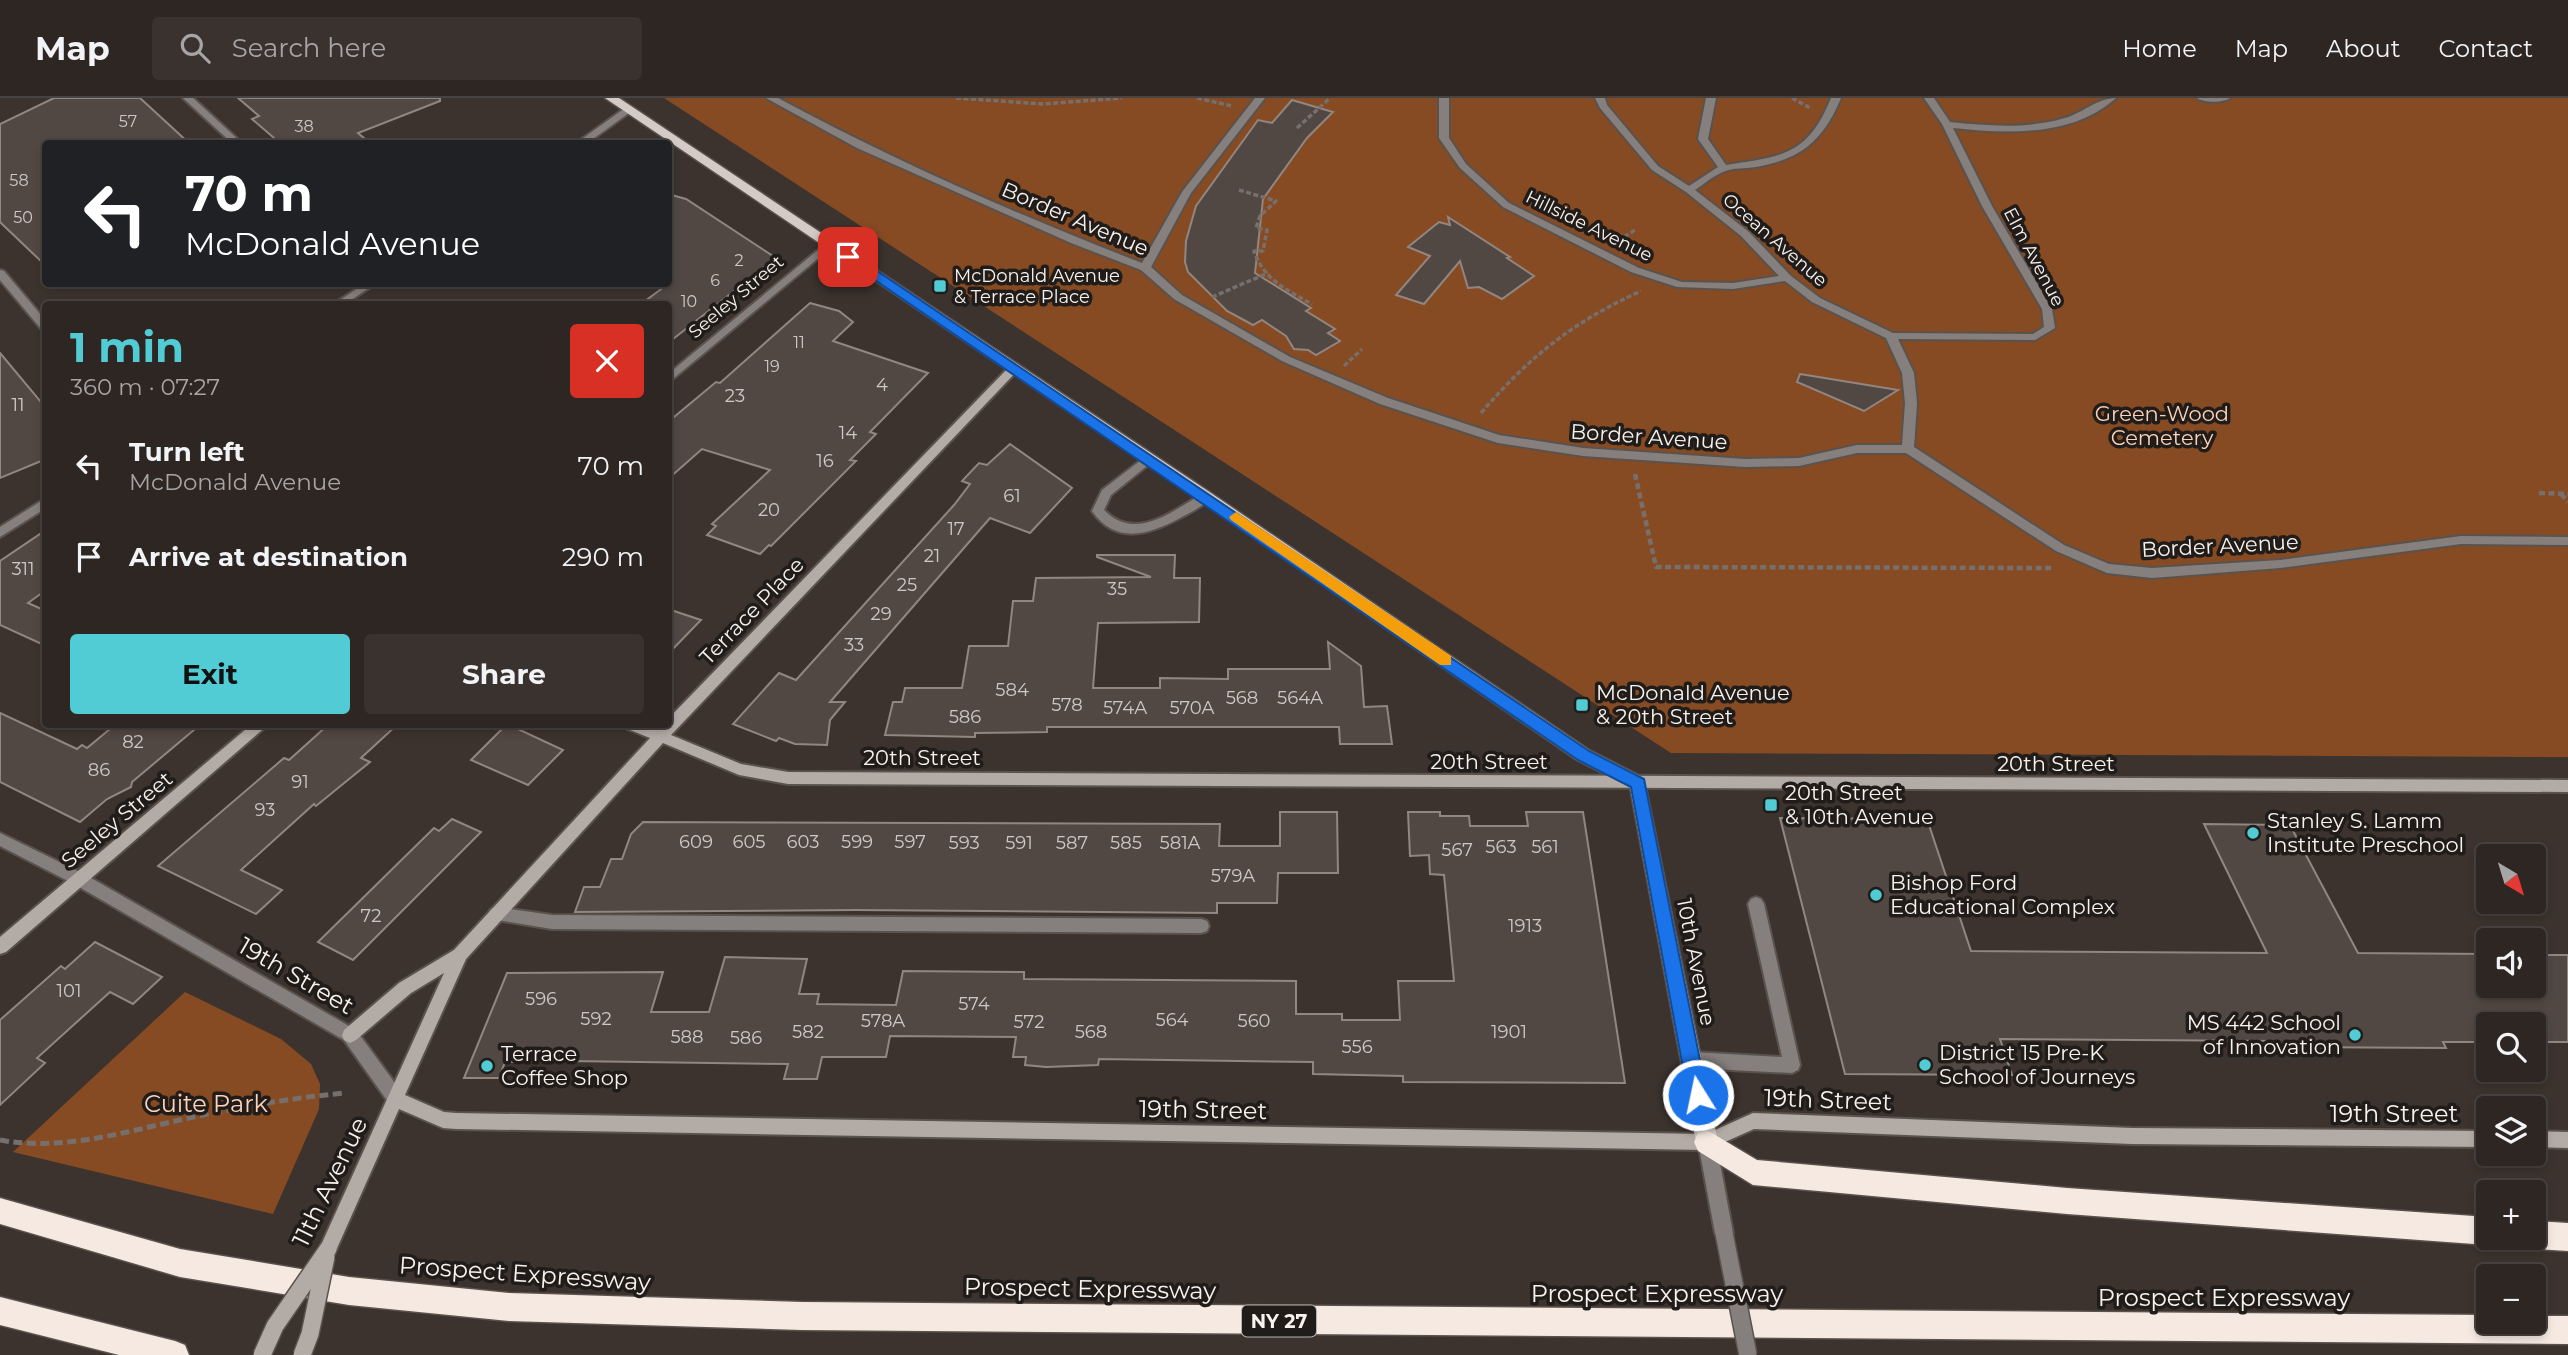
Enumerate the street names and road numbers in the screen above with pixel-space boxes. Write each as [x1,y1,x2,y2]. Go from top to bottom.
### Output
street label: Border Avenue [998,176,1152,261]
street label: Hillside Avenue [1522,186,1656,266]
street label: Ocean Avenue [1718,189,1832,291]
street label: Elm Avenue [1999,204,2069,310]
street label: Seeley Street [684,251,788,343]
street label: Border Avenue [1570,419,1728,454]
street label: Border Avenue [2141,529,2299,562]
street label: Terrace Place [694,552,809,669]
street label: 20th Street [863,745,981,770]
street label: 20th Street [1430,749,1548,774]
street label: 20th Street [1997,751,2115,776]
street label: Seeley Street [56,766,177,873]
street label: 10th Avenue [1672,896,1721,1028]
street label: 19th Street [233,931,359,1020]
street label: 19th Street [1763,1083,1893,1116]
street label: 19th Street [1139,1094,1268,1125]
street label: 19th Street [2330,1099,2458,1128]
street label: 11th Avenue [286,1112,373,1251]
street label: Prospect Expressway [398,1250,652,1297]
street label: Prospect Expressway [964,1272,1216,1305]
street label: Prospect Expressway [1531,1279,1783,1308]
street label: Prospect Expressway [2098,1283,2350,1312]
road number: NY 27 [1242,1306,1316,1336]

